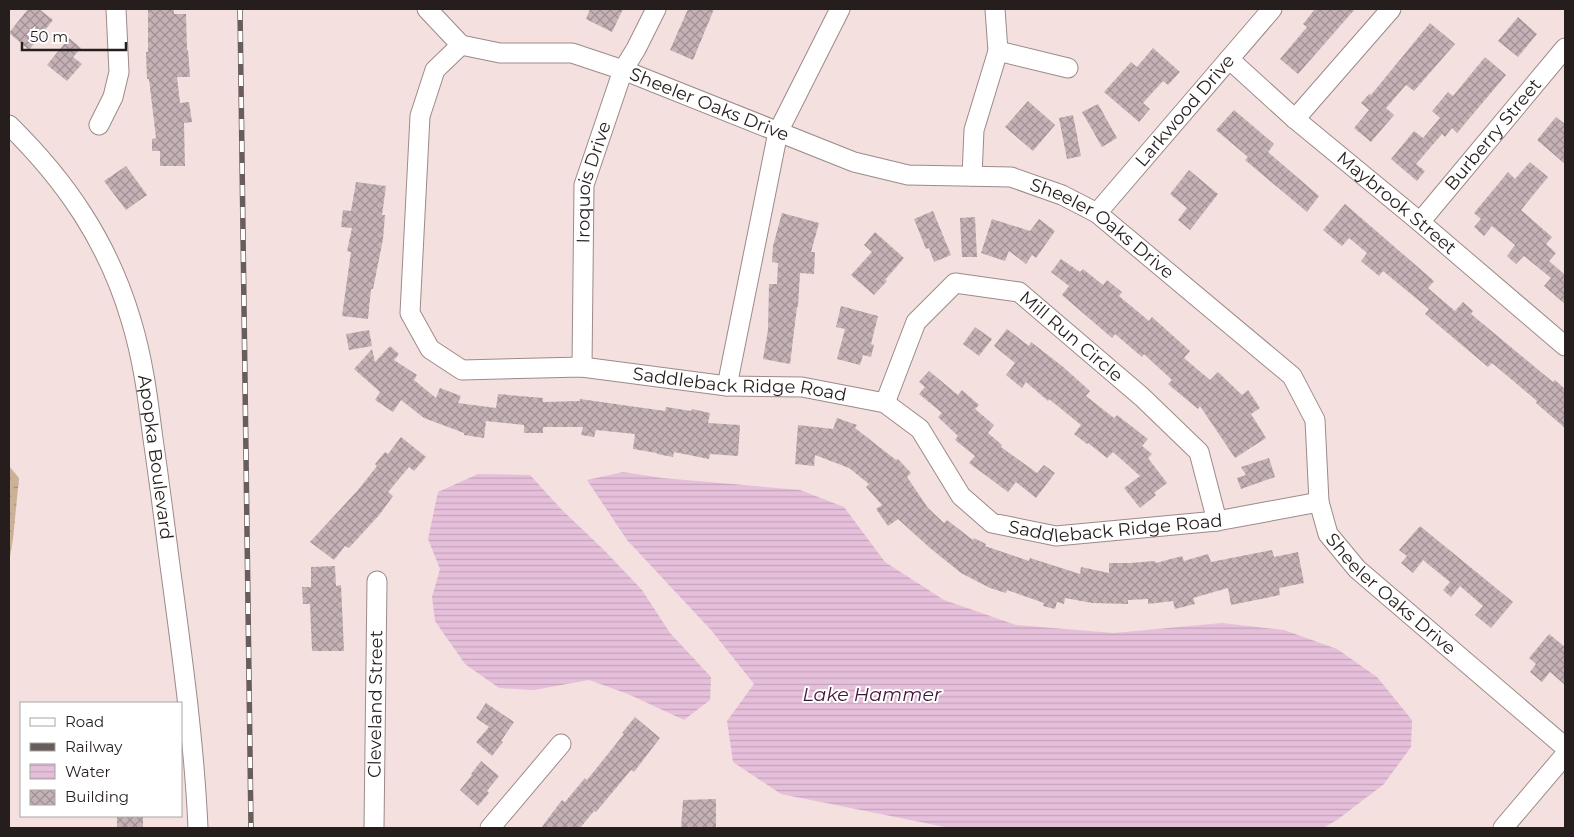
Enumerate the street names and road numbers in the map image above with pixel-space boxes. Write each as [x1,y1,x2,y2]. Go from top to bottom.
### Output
street label: Larkwood Drive [1131,50,1239,171]
street label: Sheeler Oaks Drive [626,63,792,146]
street label: Burberry Street [1440,74,1546,195]
street label: Iroquois Drive [572,118,616,244]
street label: Maybrook Street [1332,147,1461,259]
street label: Sheeler Oaks Drive [1027,174,1179,284]
street label: Mill Run Circle [1015,286,1127,387]
street label: Saddleback Ridge Road [631,363,848,406]
street label: Apopka Boulevard [133,373,178,541]
street label: Saddleback Ridge Road [1007,510,1223,547]
street label: Sheeler Oaks Drive [1321,529,1460,660]
street label: Cleveland Street [364,630,387,778]

